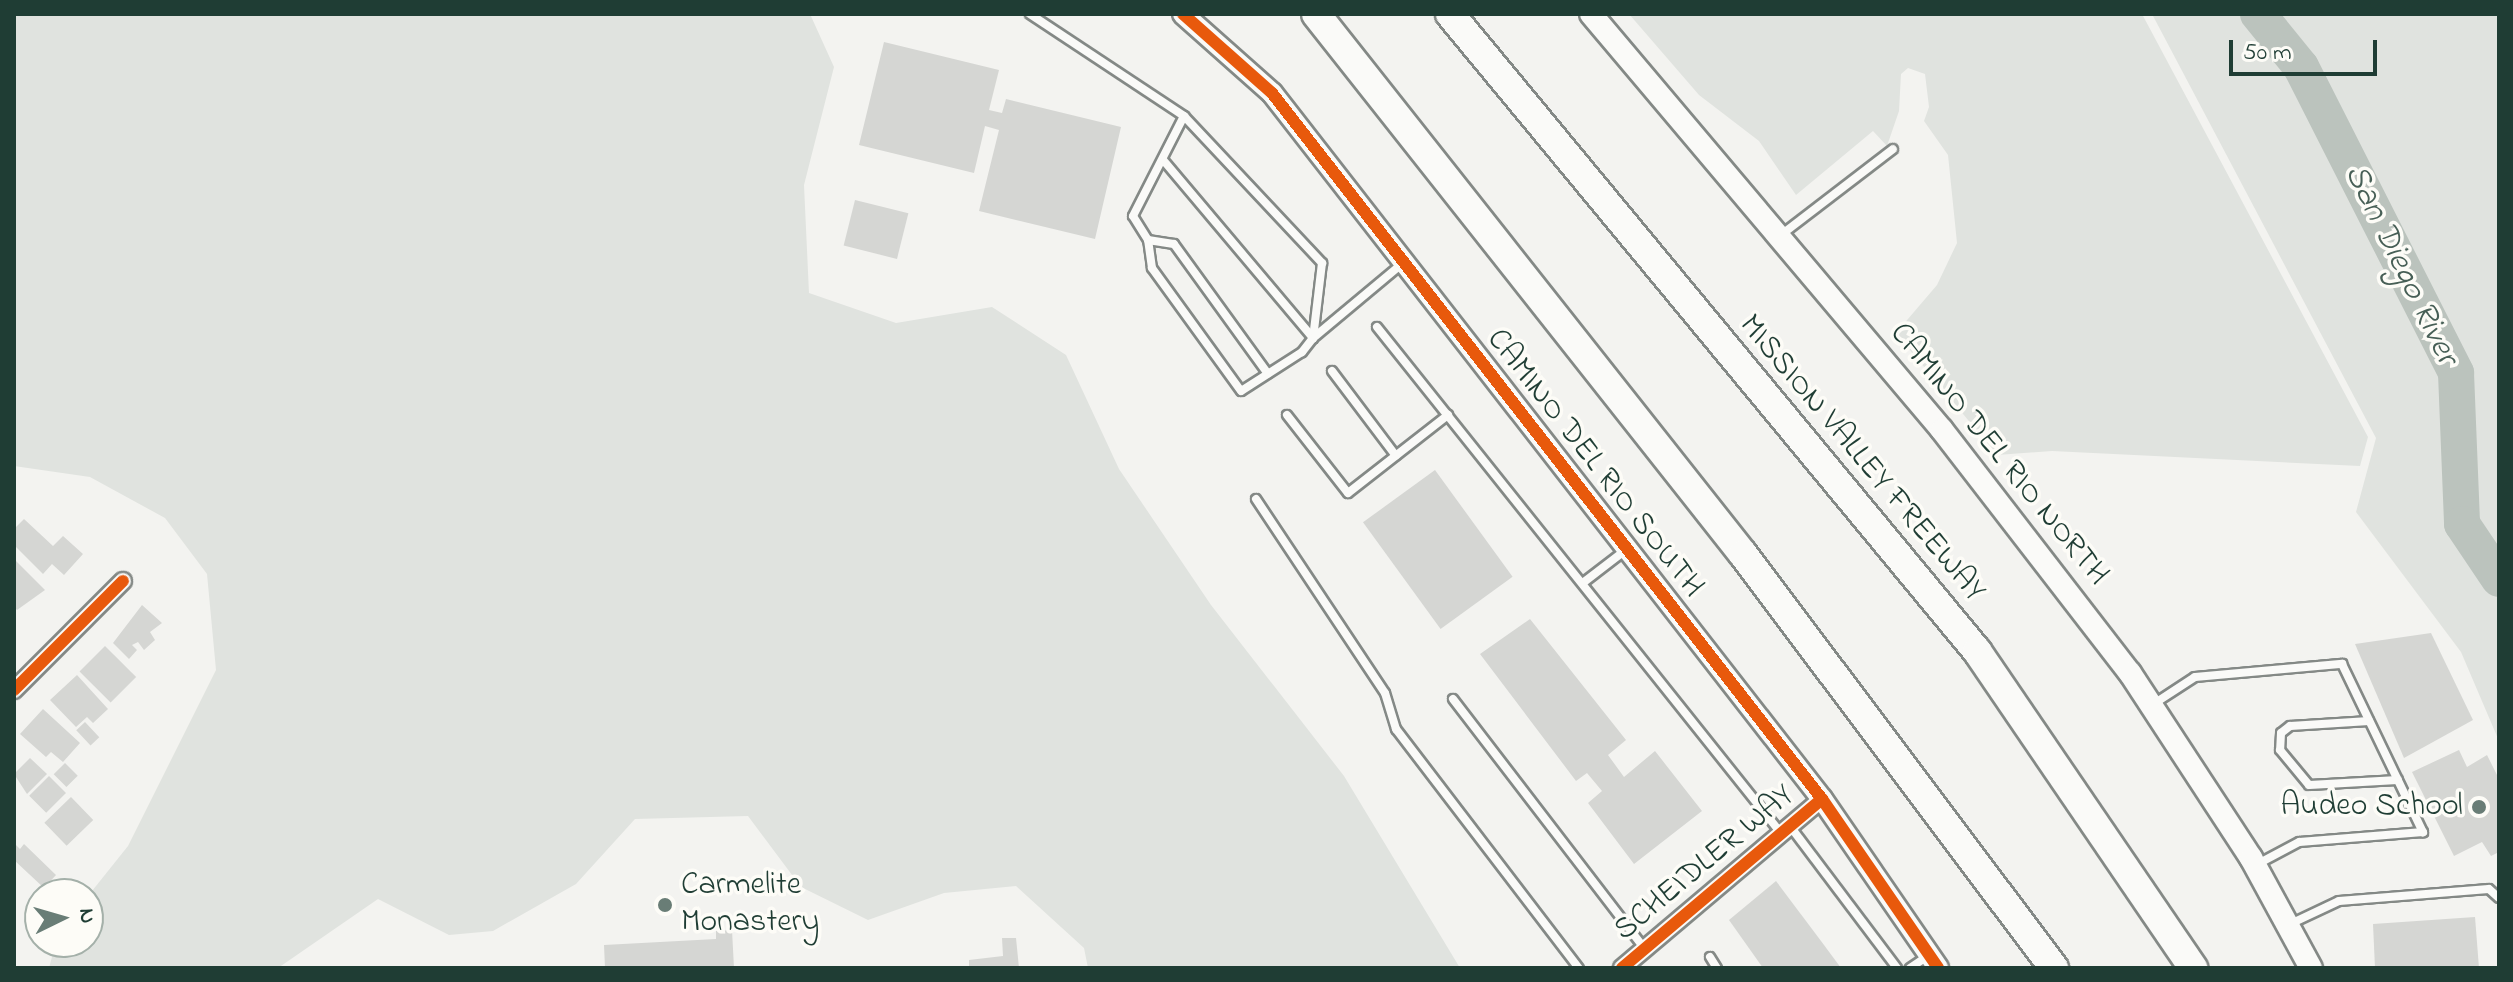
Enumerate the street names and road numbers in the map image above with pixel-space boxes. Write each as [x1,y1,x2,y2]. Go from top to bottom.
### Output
street label: MISSION VALLEY FREEWAY [1730,308,1992,610]
street label: CAMINO DEL RIO NORTH [1880,316,2116,594]
street label: CAMINO DEL RIO SOUTH [1477,322,1711,606]
street label: SCHEIDLER WAY [1607,778,1803,950]

